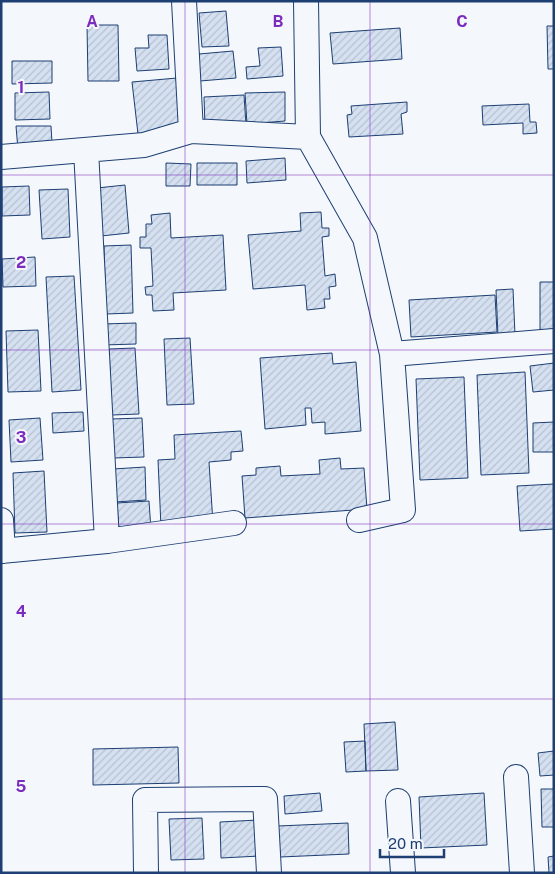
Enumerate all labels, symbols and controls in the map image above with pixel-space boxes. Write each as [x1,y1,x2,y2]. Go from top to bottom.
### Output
text: A [86,12,98,31]
text: B [273,12,284,31]
text: C [456,12,468,31]
text: 1 [18,78,24,97]
text: 2 [16,253,26,272]
text: 3 [16,428,26,447]
text: 4 [16,602,27,621]
text: 5 [16,777,27,796]
scale bar [380,826,444,858]
text: 20 m [388,835,423,852]

